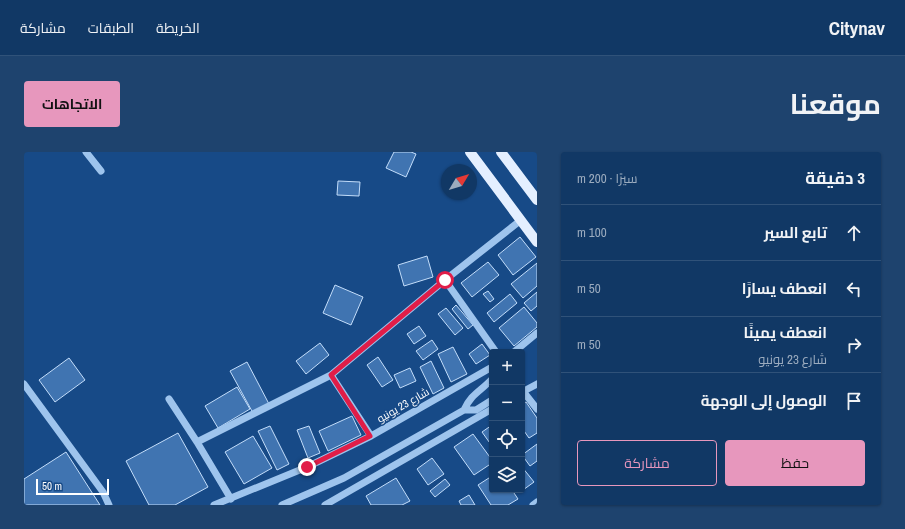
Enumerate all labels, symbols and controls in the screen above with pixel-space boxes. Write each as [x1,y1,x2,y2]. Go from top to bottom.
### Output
text: Citynav [829,15,885,41]
text: مشاركة [20,19,66,37]
text: الطبقات [88,19,134,37]
text: الخريطة [156,19,200,37]
button: الاتجاهات [24,81,120,127]
text: موقعنا [790,85,881,123]
north arrow [441,164,477,200]
text: 3 دقيقة [805,166,865,189]
text: سيرًا · 200 m [577,170,638,187]
text: تابع السير [764,222,827,243]
icon: ahead [843,222,865,244]
text: 100 m [577,224,607,241]
route start [436,271,454,289]
text: انعطف يسارًا [742,278,827,299]
icon: left [843,278,865,300]
text: 50 m [577,280,601,297]
text: انعطف يمينًا [744,322,827,343]
icon: right [843,334,865,356]
text: 50 m [577,336,601,353]
map controls [489,349,525,493]
button: + [489,349,525,385]
text: شارع 23 يونيو [758,351,827,368]
street label: شارع 23 يونيو [374,384,432,426]
button: − [489,385,525,421]
text: الوصول إلى الوجهة [701,390,827,411]
icon: arrive [843,390,865,412]
button: locate [489,421,525,457]
button: مشاركة [577,440,717,486]
button: حفظ [725,440,865,486]
button: layers [489,457,525,493]
route end [298,458,316,476]
scale bar [36,477,109,496]
text: 50 m [42,479,62,493]

